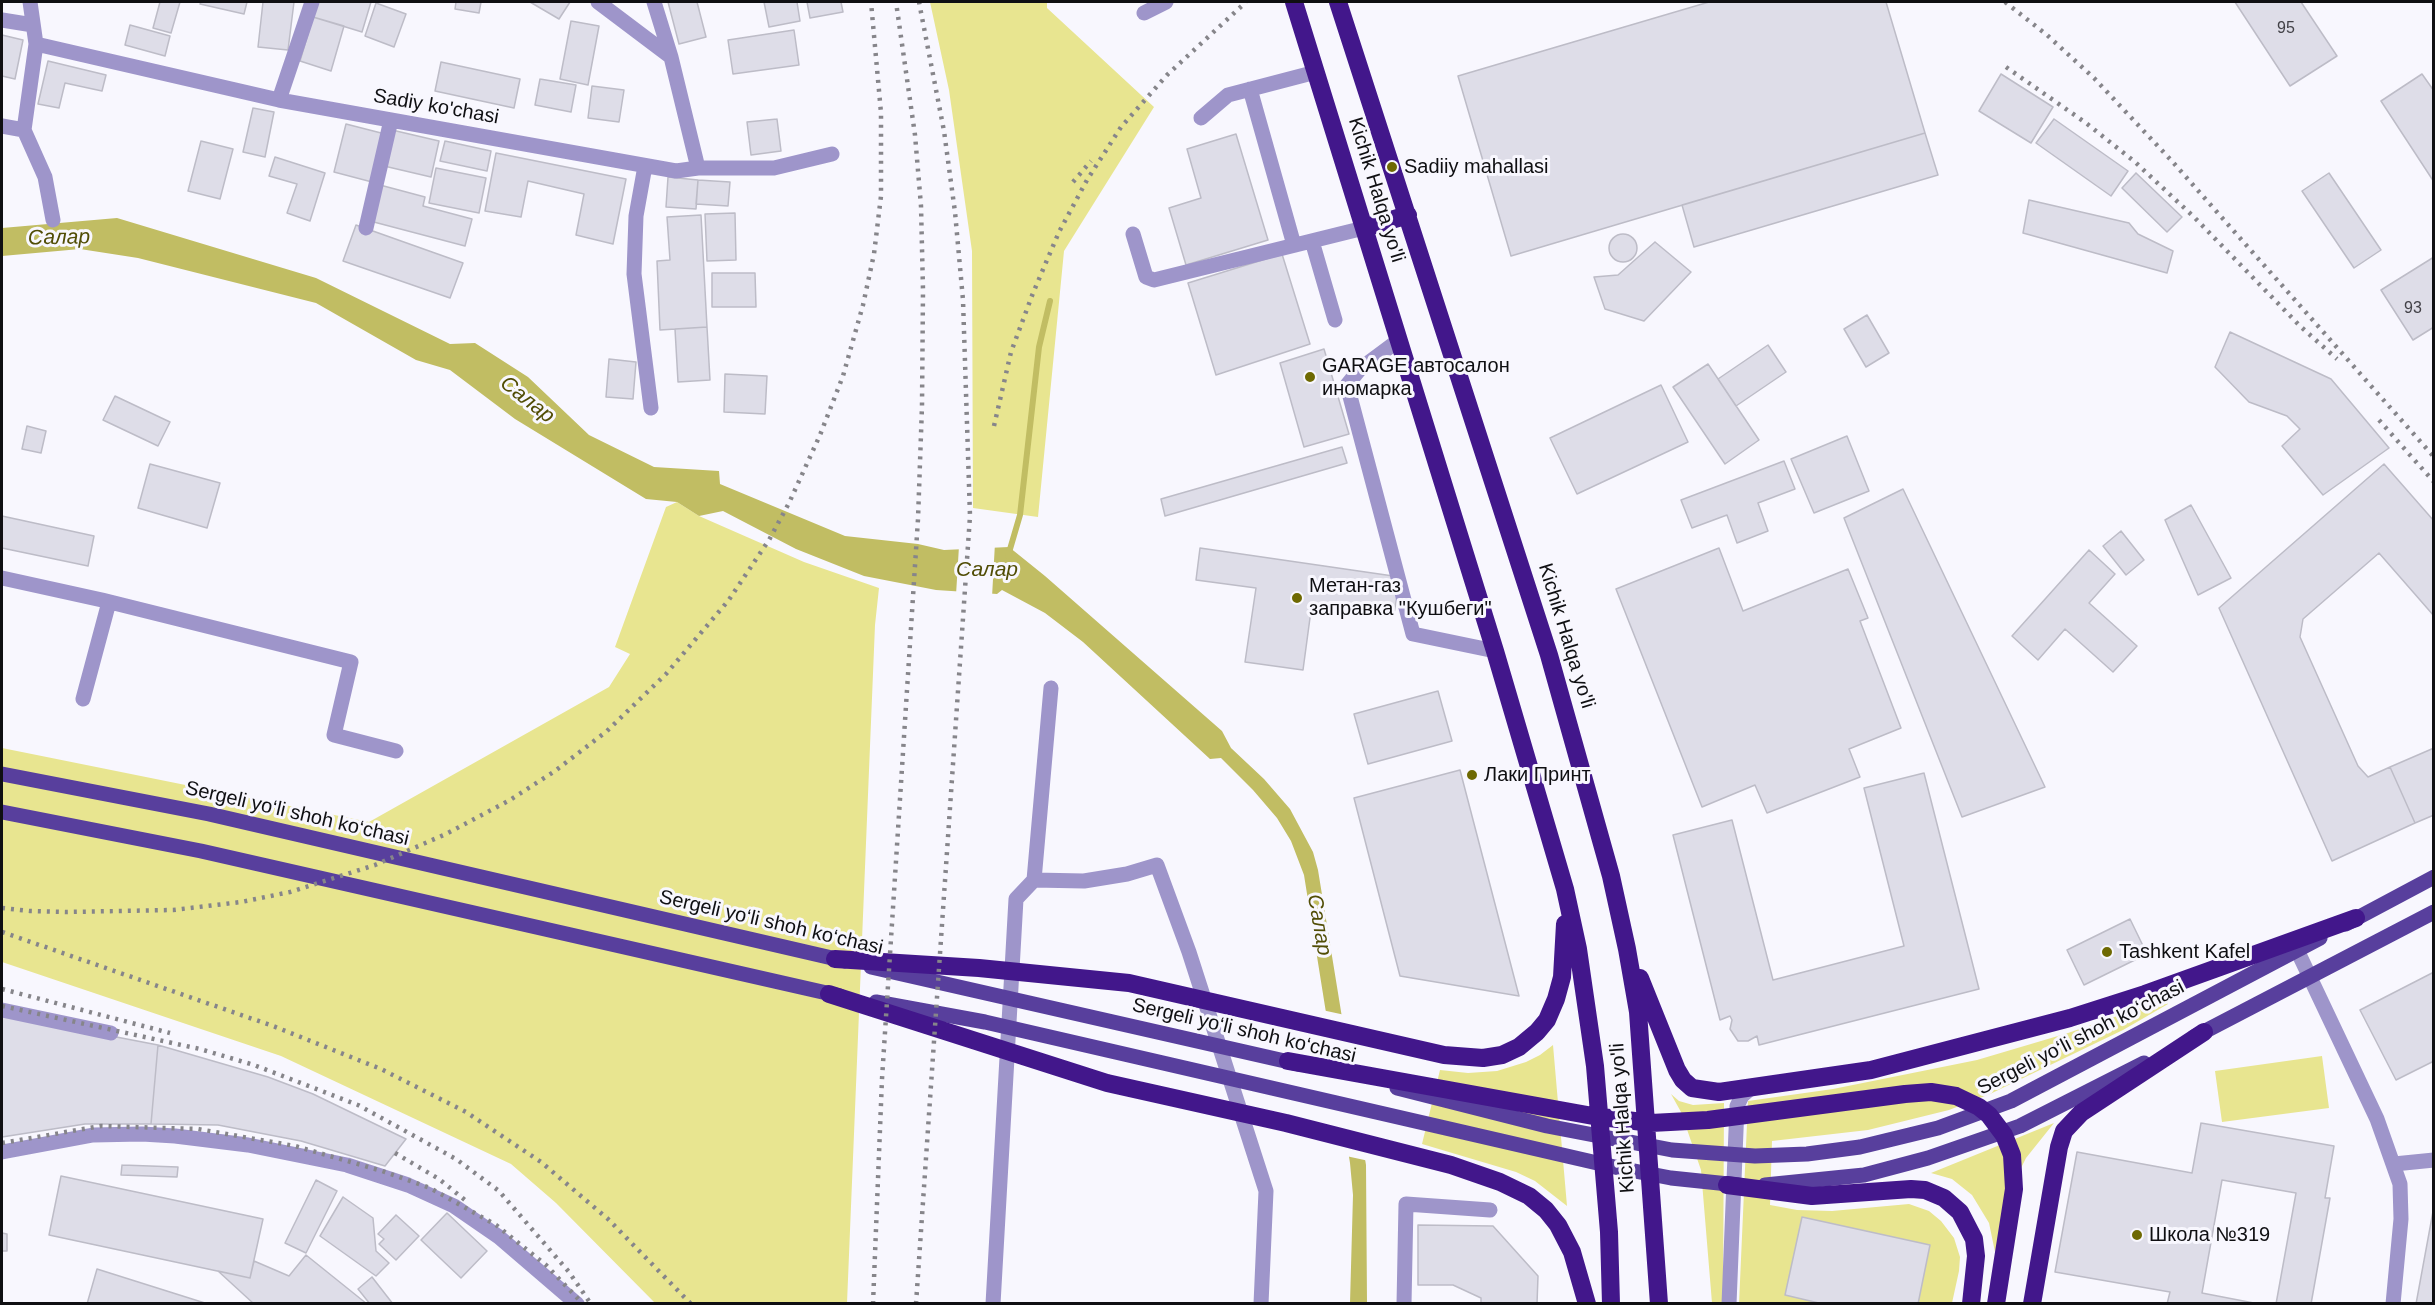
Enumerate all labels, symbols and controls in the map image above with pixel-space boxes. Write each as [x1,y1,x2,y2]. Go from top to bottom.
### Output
house number: 95 [2277,19,2295,39]
street label: Sadiy ko'chasi [371,84,501,130]
street label: Kichik Halqa yo'li [1343,115,1409,265]
place label: Sadiiy mahallasi [1404,155,1549,179]
marker: Sadiiy mahallasi [1385,160,1399,174]
water label: Салар [28,225,90,251]
house number: 93 [2404,299,2422,319]
place label: GARAGE автосалон иномарка [1322,354,1510,401]
marker: GARAGE автосалон иномарка [1303,370,1317,384]
water label: Салар [495,371,559,429]
water label: Салар [956,557,1018,583]
street label: Kichik Halqa yo'li [1533,561,1599,711]
place label: Метан-газ заправка "Кушбеги" [1309,574,1492,621]
marker: Метан-газ заправка "Кушбеги" [1290,591,1304,605]
place label: Лаки Принт [1484,763,1591,787]
marker: Лаки Принт [1465,768,1479,782]
street label: Sergeli yo‘li shoh ko‘chasi [183,777,411,851]
street label: Sergeli yo‘li shoh ko‘chasi [657,886,885,960]
water label: Салар [1301,892,1337,958]
place label: Tashkent Kafel [2119,940,2250,964]
marker: Tashkent Kafel [2100,945,2114,959]
street label: Sergeli yo‘li shoh ko‘chasi [1974,975,2188,1101]
street label: Sergeli yo‘li shoh ko‘chasi [1130,994,1358,1068]
street label: Kichik Halqa yo'li [1606,1042,1640,1194]
place label: Школа №319 [2149,1223,2270,1247]
marker: Школа №319 [2130,1228,2144,1242]

